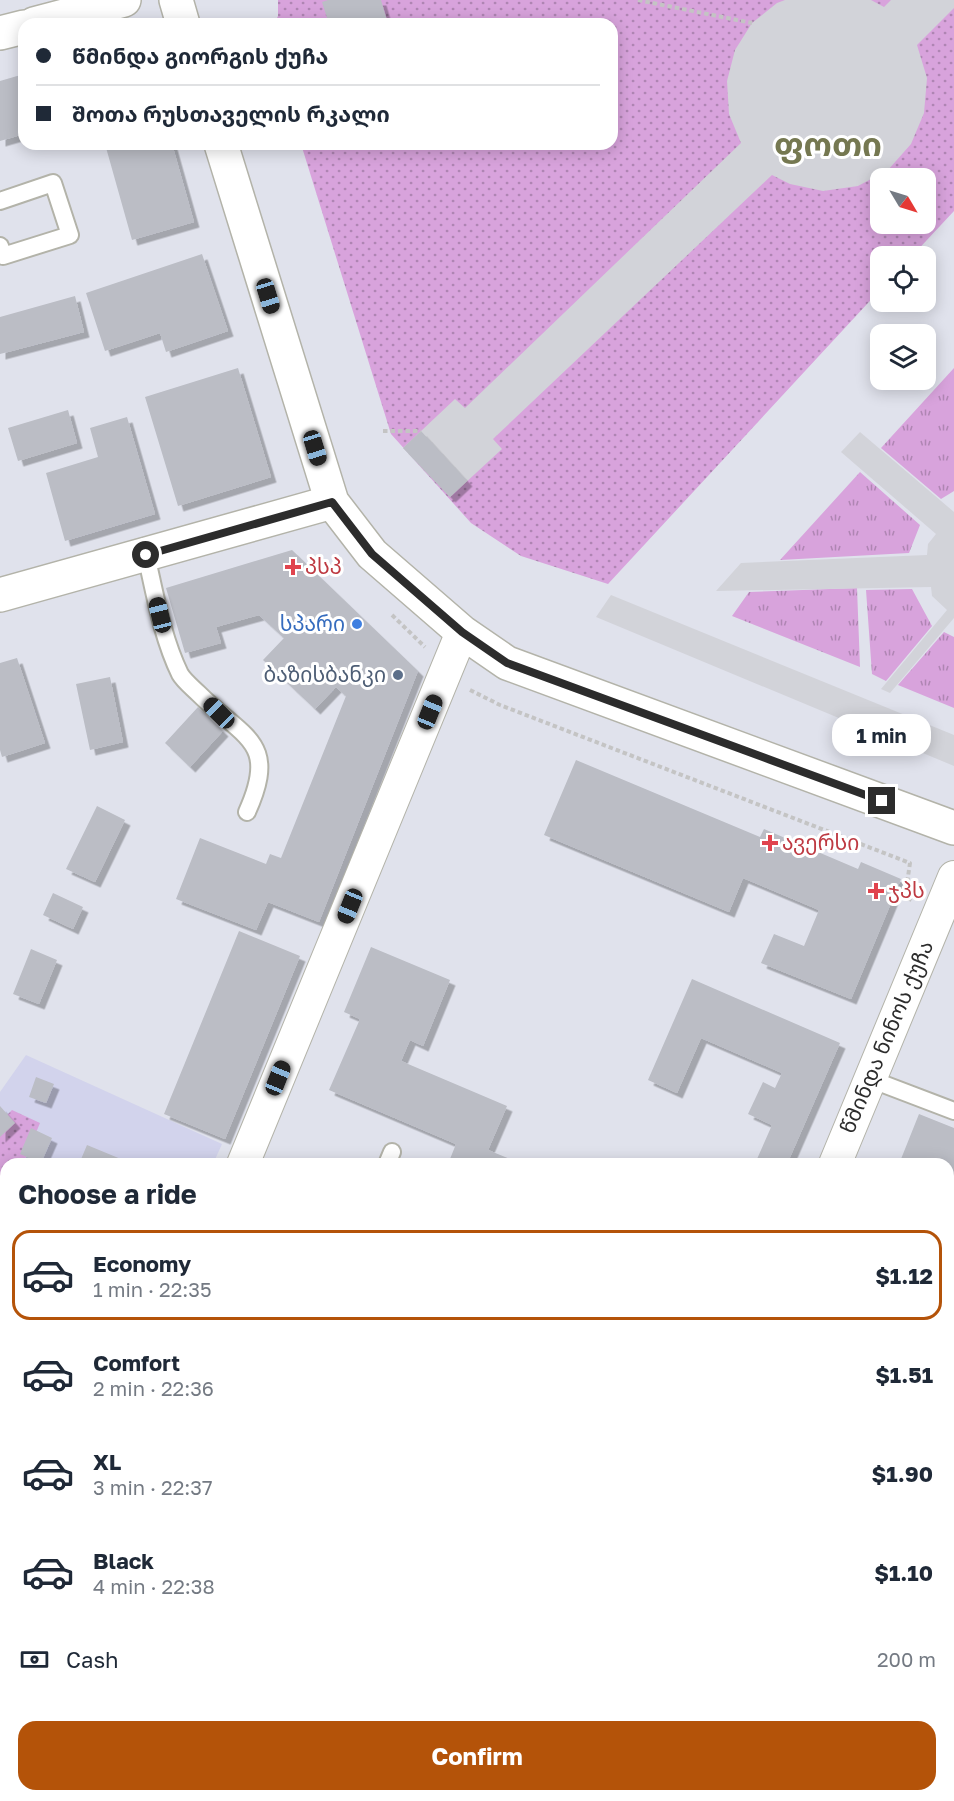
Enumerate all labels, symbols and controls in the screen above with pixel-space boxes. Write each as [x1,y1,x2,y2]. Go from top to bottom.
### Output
text: წმინდა გიორგის ქუჩა [72,42,328,69]
text: შოთა რუსთაველის რკალი [72,100,390,127]
district label: ფოთი [774,124,882,164]
north arrow [870,168,936,234]
map controls [870,168,936,390]
button: locate [870,246,936,312]
car [254,276,282,316]
button: layers [870,324,936,390]
car [301,428,329,468]
route start [132,541,159,568]
place label: პსპ [305,553,342,579]
marker: პსპ [286,560,300,574]
car [147,595,173,635]
place label: სპარი [280,610,345,636]
marker: სპარი [350,617,364,631]
place label: ბაზისბანკი [264,661,386,687]
marker: ბაზისბანკი [391,668,405,682]
car [415,692,445,732]
car [200,694,238,732]
callout: 1 min [832,714,932,756]
text: 1 min [856,723,907,747]
route end [868,787,895,814]
place label: ავერსი [782,829,859,855]
marker: ავერსი [763,836,777,850]
place label: ჯპს [888,877,925,903]
marker: ჯპს [869,884,883,898]
car [335,886,365,926]
street label: წმინდა ნინოს ქუჩა [834,936,939,1137]
car [263,1058,293,1098]
text: Choose a ride [18,1178,197,1210]
icon: car [21,1248,75,1302]
text: Economy [93,1250,191,1277]
text: $1.12 [875,1262,933,1289]
text: 1 min · 22:35 [93,1277,212,1301]
icon: car [21,1347,75,1401]
text: Comfort [93,1349,180,1376]
text: $1.51 [875,1361,933,1388]
text: 2 min · 22:36 [93,1376,214,1400]
icon: car [21,1446,75,1500]
text: XL [93,1448,121,1475]
text: $1.90 [872,1460,933,1487]
text: 3 min · 22:37 [93,1475,213,1499]
icon: car [21,1545,75,1599]
text: Black [93,1547,154,1574]
text: $1.10 [874,1559,933,1586]
text: 4 min · 22:38 [93,1574,215,1598]
icon: cash [18,1643,51,1676]
text: Cash [66,1646,119,1673]
text: 200 m [877,1647,936,1671]
button: Confirm [18,1721,936,1790]

